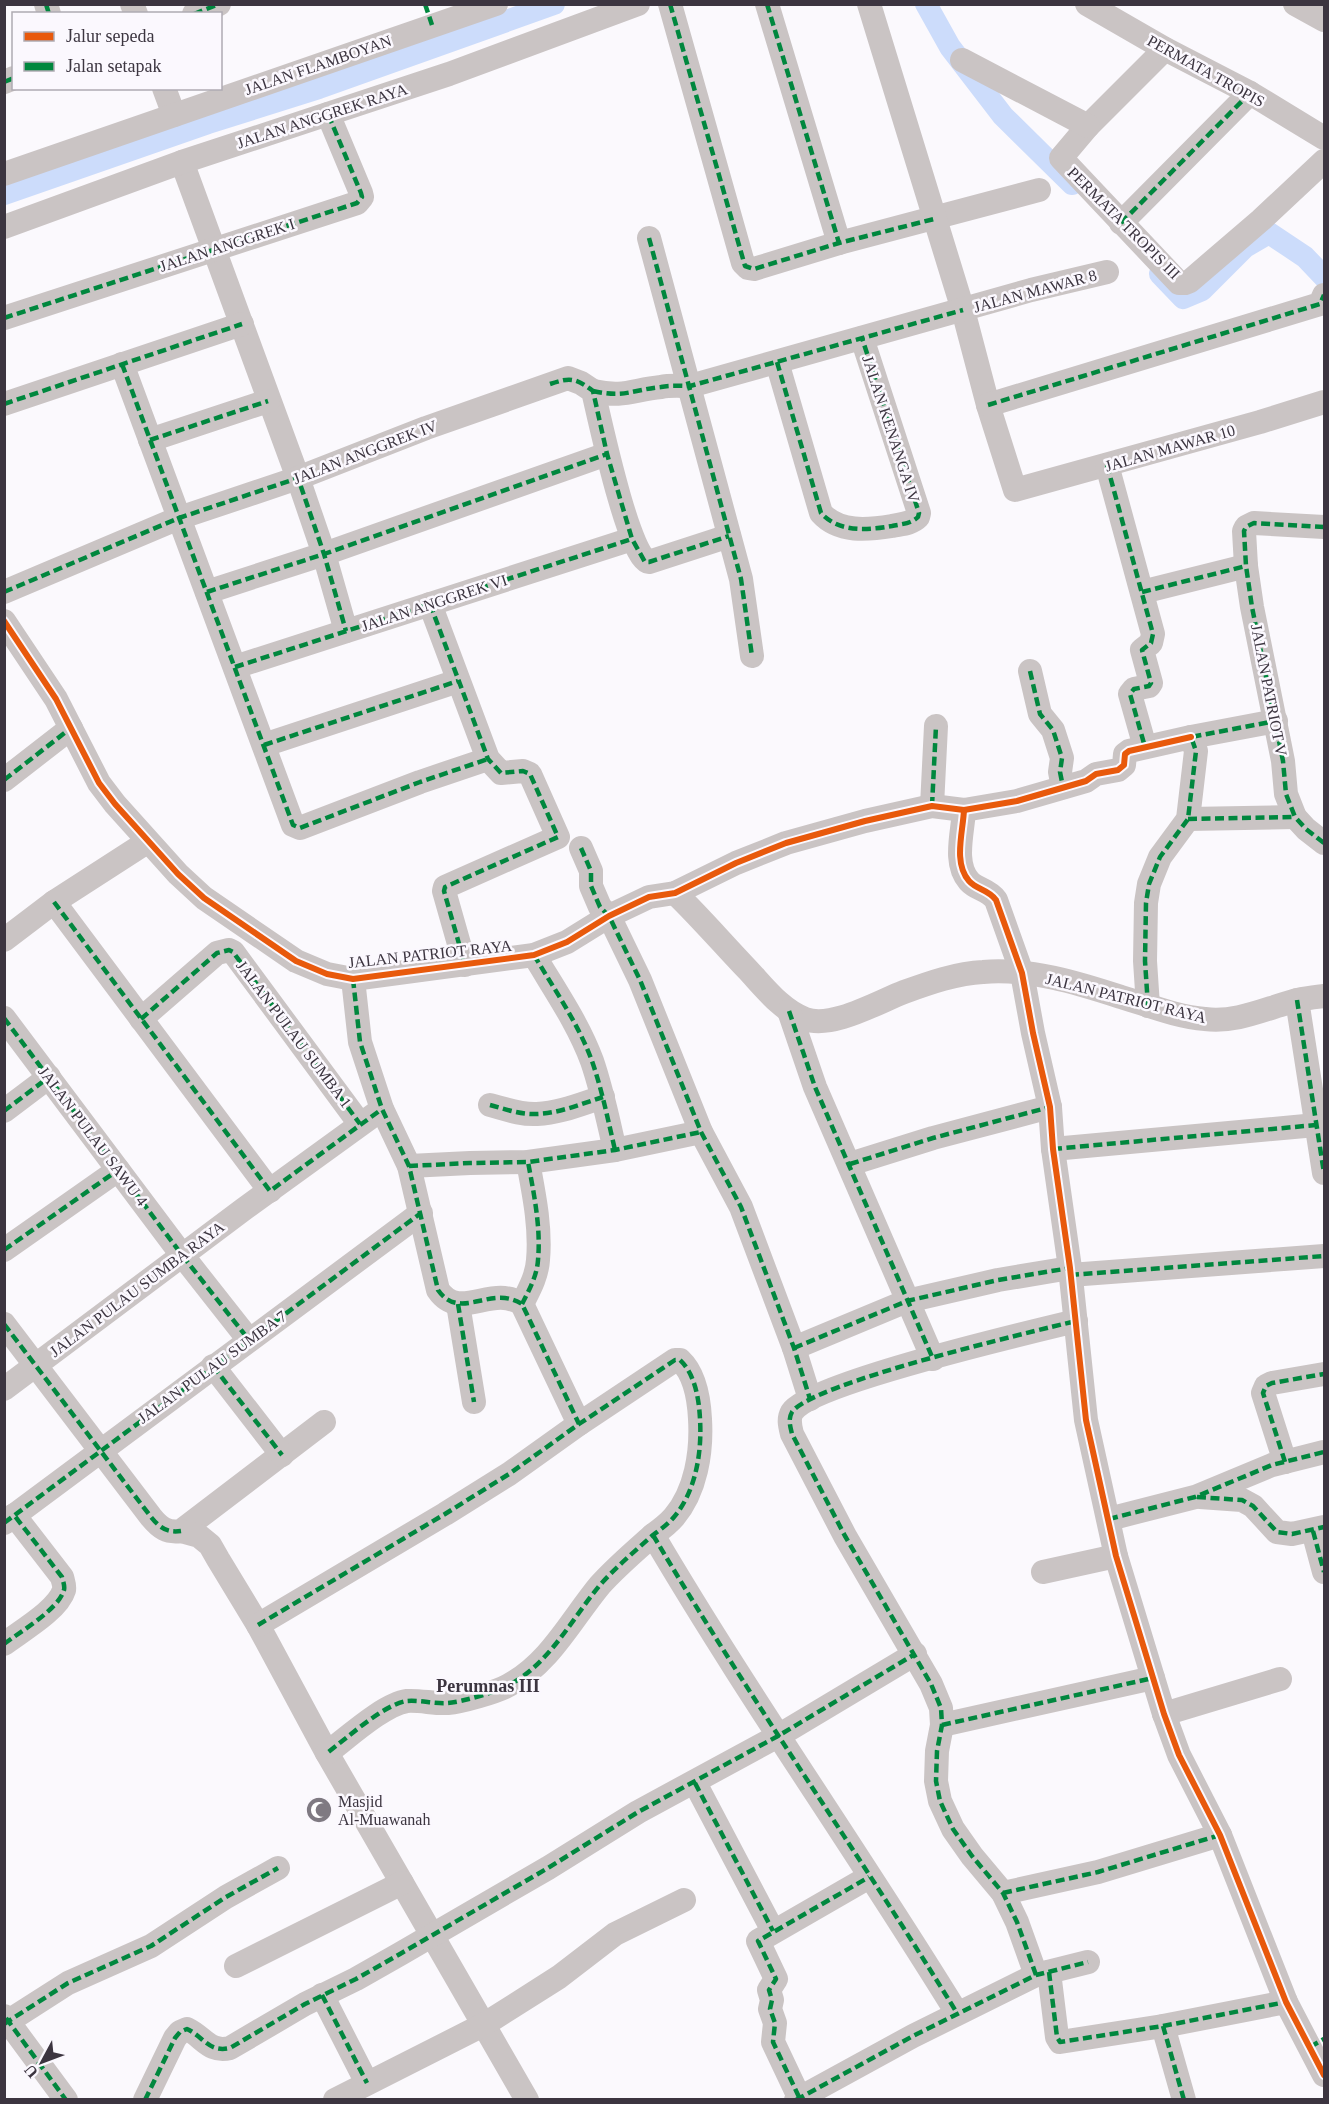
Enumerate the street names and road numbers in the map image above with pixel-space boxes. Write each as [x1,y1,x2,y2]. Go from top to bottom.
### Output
street label: JALAN FLAMBOYAN [242,32,394,98]
street label: PERMATA TROPIS [1144,32,1268,110]
street label: JALAN ANGGREK RAYA [235,80,410,152]
street label: PERMATA TROPIS III [1064,163,1184,283]
street label: JALAN ANGGREK I [157,215,297,275]
street label: JALAN MAWAR 8 [972,266,1098,316]
street label: JALAN KENANGA IV [859,353,923,505]
street label: JALAN ANGGREK IV [291,417,440,487]
street label: JALAN MAWAR 10 [1103,421,1237,475]
street label: JALAN ANGGREK VI [359,571,509,635]
street label: JALAN PATRIOT V [1248,623,1290,758]
street label: JALAN PATRIOT RAYA [347,937,513,971]
street label: JALAN PULAU SUMBA 1 [233,957,355,1111]
street label: JALAN PATRIOT RAYA [1044,970,1208,1026]
street label: JALAN PULAU SAWU 4 [35,1063,151,1209]
street label: JALAN PULAU SUMBA RAYA [46,1218,228,1360]
street label: JALAN PULAU SUMBA 7 [134,1307,290,1427]

